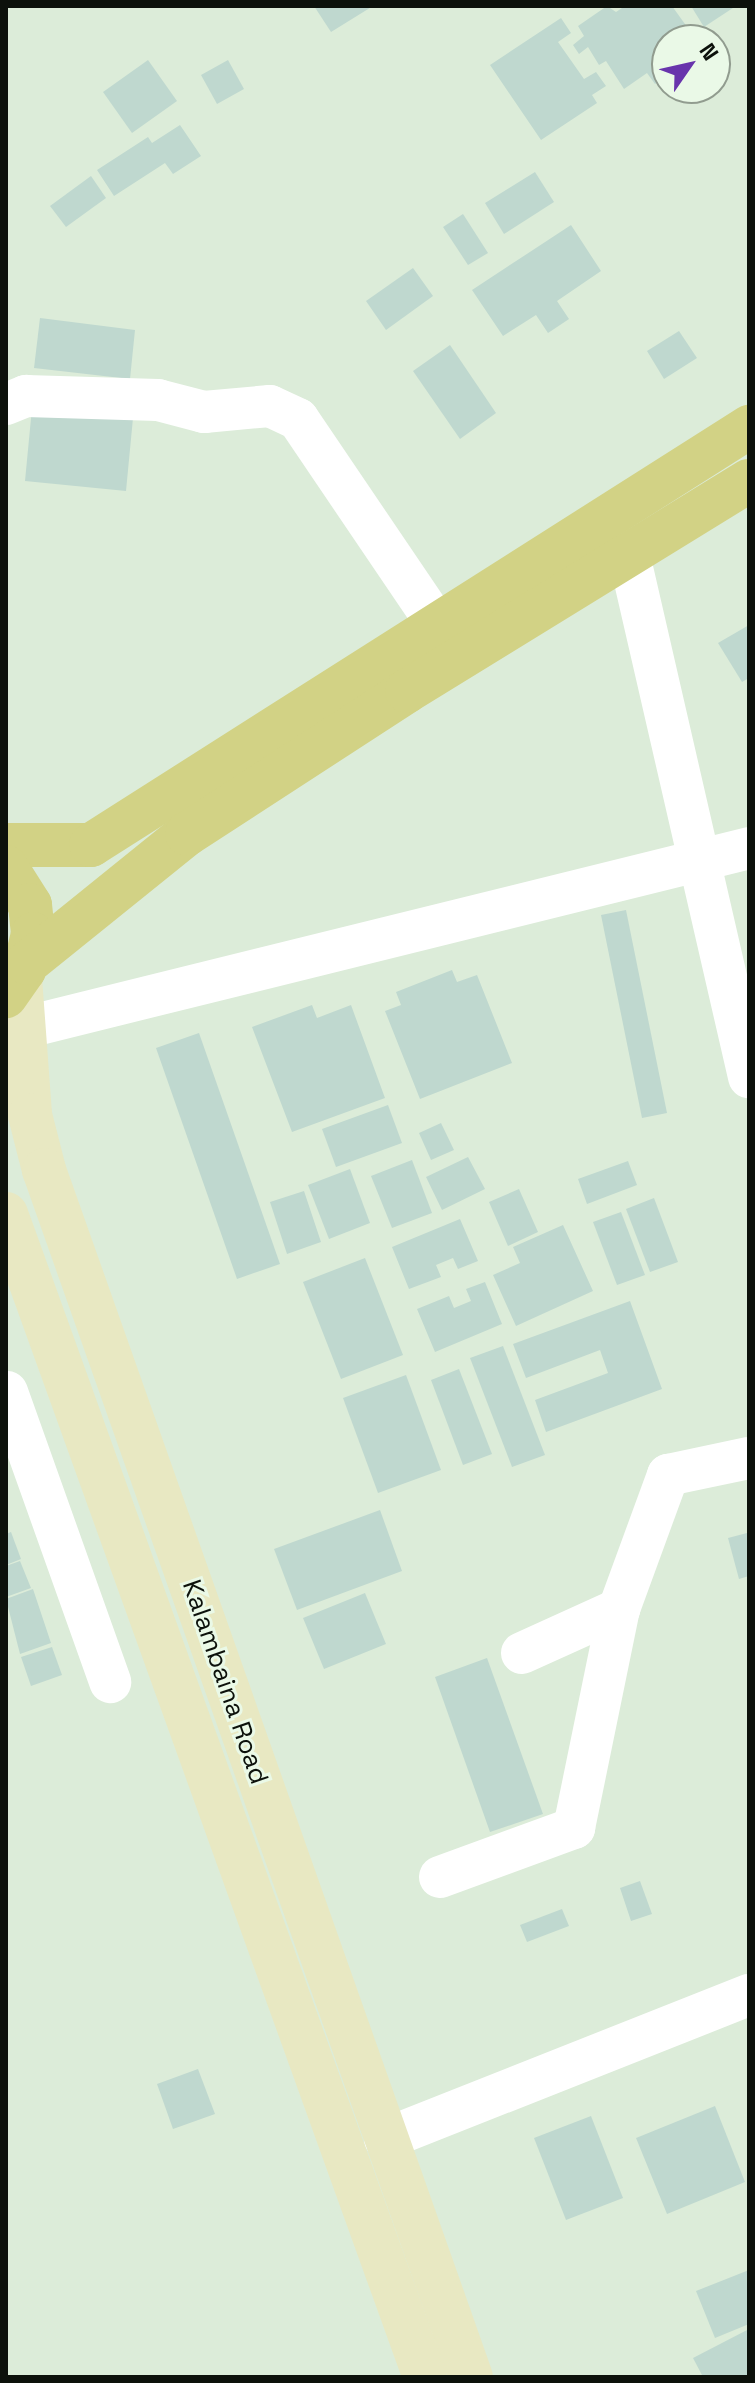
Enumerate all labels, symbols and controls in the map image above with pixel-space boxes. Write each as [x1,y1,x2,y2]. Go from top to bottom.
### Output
north arrow [651,24,731,104]
text: N [694,38,725,66]
street label: Kalambaina Road [175,1576,275,1788]

